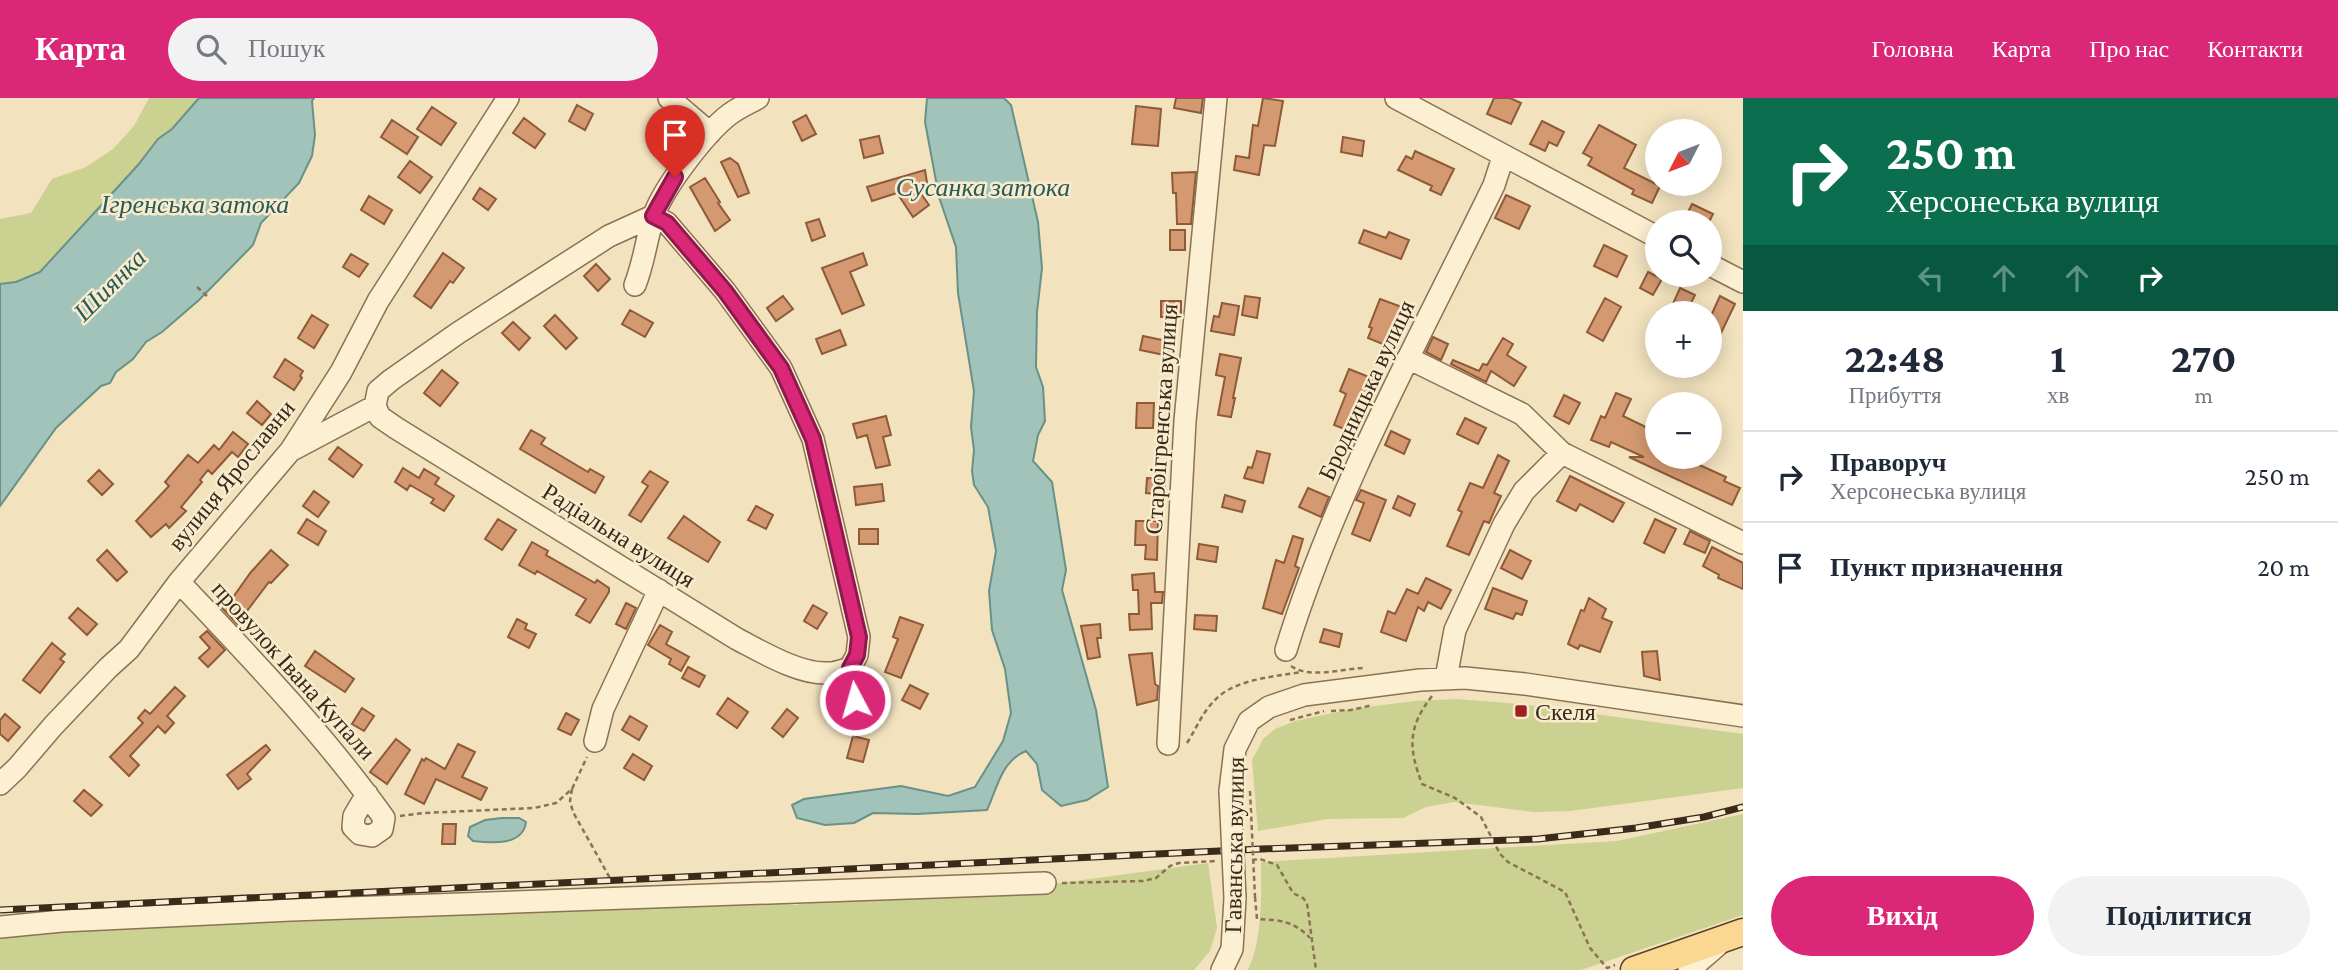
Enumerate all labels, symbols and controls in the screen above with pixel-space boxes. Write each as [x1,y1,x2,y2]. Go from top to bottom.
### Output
search box [168,18,658,81]
text: Карта [35,30,126,67]
icon: search [192,30,230,68]
text: Пошук [248,34,325,63]
text: Головна [1872,35,1954,62]
text: Карта [1992,35,2051,62]
text: Про нас [2089,35,2169,62]
text: Контакти [2207,35,2303,62]
pin [645,105,705,177]
icon: arrive [656,116,694,154]
north arrow [1645,119,1722,196]
map controls [1645,119,1722,469]
text: 250 m [1886,125,2016,180]
icon: right [1771,126,1862,217]
water label: Сусанка затока [896,173,1070,202]
text: Херсонеська вулиця [1886,183,2159,219]
water label: Ігренська затока [100,190,289,219]
button: search [1645,210,1722,287]
water label: Шиянка [67,243,152,328]
icon: left [1912,259,1950,297]
icon: ahead [1985,259,2023,297]
icon: ahead [2058,259,2096,297]
icon: right [2131,259,2169,297]
street label: Бродницька вулиця [1312,296,1420,484]
button: + [1645,301,1722,378]
street label: Староігренська вулиця [1139,303,1183,535]
text: 22:48 [1844,334,1946,381]
text: 1 [2050,334,2066,381]
text: 270 [2171,334,2237,381]
text: Прибуття [1848,382,1942,408]
text: хв [2047,382,2069,408]
text: m [2194,382,2213,408]
button: − [1645,392,1722,469]
street label: вулиця Ярославни [162,394,300,556]
text: Праворуч [1830,448,1946,477]
icon: right [1771,458,1809,496]
text: 250 m [2245,462,2310,491]
street label: Радіальна вулиця [538,477,700,593]
text: Херсонеська вулиця [1830,478,2026,504]
icon: arrive [1771,549,1809,587]
text: Пункт призначення [1830,553,2063,582]
text: 20 m [2257,553,2310,582]
street label: провулок Івана Купали [207,575,381,765]
position arrow [818,663,892,737]
place label: Скеля [1535,698,1596,725]
marker: Скеля [1513,703,1529,719]
street label: Гаванська вулиця [1219,756,1249,934]
button: Вихід [1771,876,2034,956]
button: Поділитися [2048,876,2310,956]

